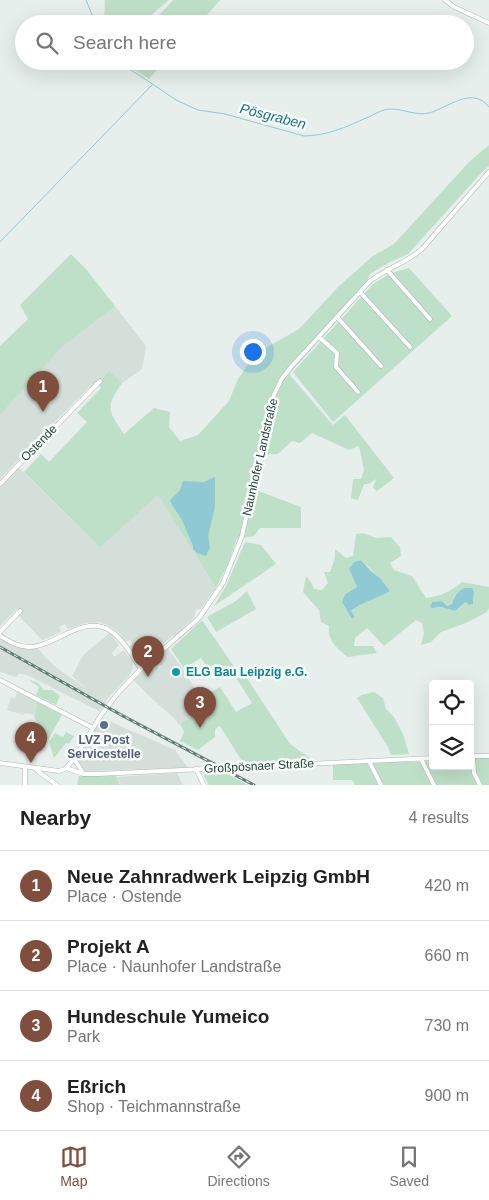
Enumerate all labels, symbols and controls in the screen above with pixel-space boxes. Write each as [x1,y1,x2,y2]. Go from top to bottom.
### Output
search box [15,15,474,70]
icon: search [33,29,61,57]
text: Search here [73,32,177,53]
water label: Pösgraben [238,100,308,132]
your location [240,339,266,365]
pin: 1 [27,371,59,412]
street label: Naunhofer Landstraße [240,397,280,517]
street label: Ostende [18,422,60,464]
pin: 2 [132,636,164,677]
place label: ELG Bau Leipzig e.G. [186,665,307,679]
marker: ELG Bau Leipzig e.G. [170,666,182,678]
map controls [429,680,474,770]
button: locate [429,680,474,725]
pin: 3 [184,687,216,728]
marker: LVZ Post Servicestelle [98,719,110,731]
pin: 4 [15,722,47,763]
button: layers [429,725,474,770]
place label: LVZ Post Servicestelle [67,733,141,761]
street label: Großpösnaer Straße [204,756,315,776]
text: Nearby [20,806,91,829]
text: 4 results [409,809,469,826]
text: Neue Zahnradwerk Leipzig GmbH [67,866,370,887]
text: 1 [32,877,40,894]
text: 420 m [425,877,469,894]
text: Place · Ostende [67,888,182,905]
text: Projekt A [67,936,150,957]
text: 2 [32,947,40,964]
text: 660 m [425,947,469,964]
text: Place · Naunhofer Landstraße [67,958,281,975]
text: Hundeschule Yumeico [67,1006,269,1027]
text: 3 [32,1017,40,1034]
text: 730 m [425,1017,469,1034]
text: Park [67,1028,100,1045]
text: Eßrich [67,1076,126,1097]
text: 4 [32,1087,40,1104]
text: 900 m [425,1087,469,1104]
text: Shop · Teichmannstraße [67,1098,241,1115]
tab: Map [60,1143,88,1189]
tab: Directions [208,1143,270,1189]
tab: Saved [389,1143,429,1189]

